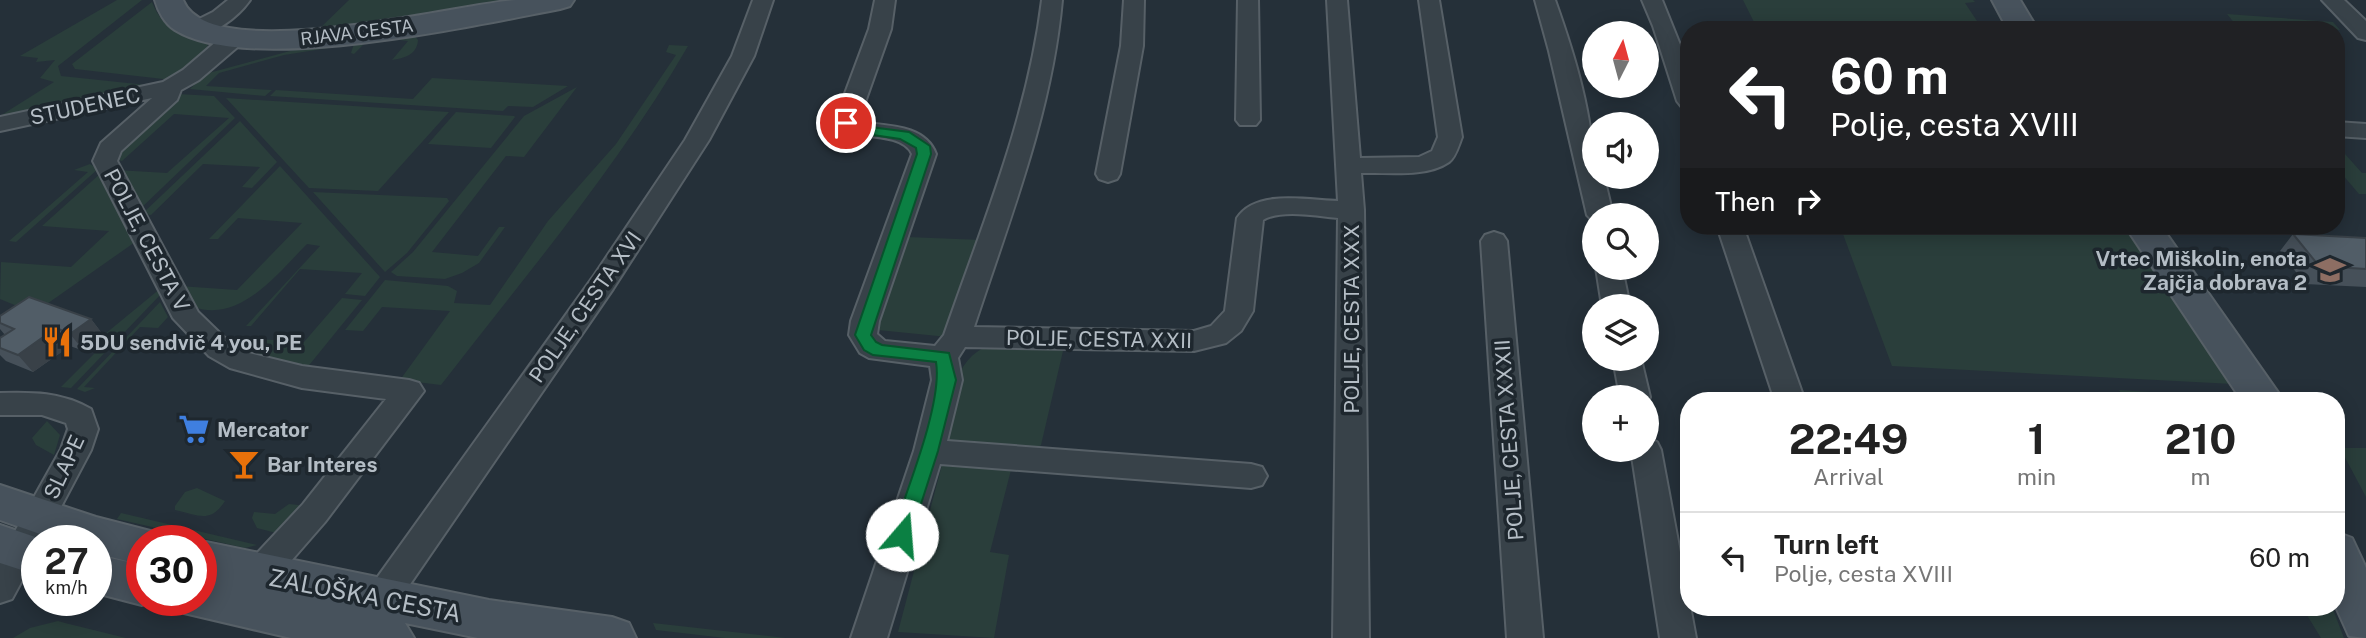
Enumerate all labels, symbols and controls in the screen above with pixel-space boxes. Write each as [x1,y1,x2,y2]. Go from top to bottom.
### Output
street label: RJAVA CESTA [299,15,415,49]
north arrow [1582,21,1659,98]
map controls [1582,21,1659,462]
text: 60 m [1830,47,1949,105]
icon: left [1715,49,1806,140]
street label: STUDENEC [28,82,142,130]
pin [816,93,876,153]
icon: arrive [827,104,865,142]
text: Polje, cesta XVIII [1830,106,2079,143]
button: sound [1582,112,1659,189]
street label: POLJE, CESTA V [99,164,195,316]
icon: right [1789,182,1827,220]
text: Then [1715,186,1775,217]
button: search [1582,203,1659,280]
street label: POLJE, CESTA XXX [1339,224,1364,414]
street label: POLJE, CESTA XVI [524,227,646,387]
place label: Vrtec Miškolin, enota Zajčja dobrava 2 [2095,246,2307,295]
school or university icon: Vrtec Miškolin, enota Zajčja dobrava 2 [2313,253,2347,287]
button: layers [1582,294,1659,371]
restaurant icon: 5DU sendvič 4 you, PE [40,325,74,359]
street label: POLJE, CESTA XXII [1006,325,1192,353]
place label: 5DU sendvič 4 you, PE [80,330,302,355]
street label: POLJE, CESTA XXXII [1490,339,1528,541]
button: + [1582,385,1659,462]
supermarket icon: Mercator [177,412,211,446]
text: 22:49 [1789,414,1908,463]
text: 1 [2028,414,2046,463]
text: 210 [2165,414,2236,463]
place label: Mercator [217,417,309,442]
street label: SLAPE [38,431,90,503]
bar icon: Bar Interes [227,447,261,481]
place label: Bar Interes [267,452,377,477]
text: Arrival [1813,463,1884,490]
text: min [2017,463,2056,490]
text: m [2191,463,2210,490]
position arrow [865,498,939,572]
speed limit sign: 30 [126,525,217,616]
text: Turn left [1774,529,1879,560]
icon: left [1715,539,1753,577]
text: 27 [44,541,89,582]
text: 60 m [2249,542,2310,573]
text: Polje, cesta XVIII [1774,560,1953,587]
street label: ZALOŠKA CESTA [266,563,464,627]
text: km/h [45,577,88,598]

